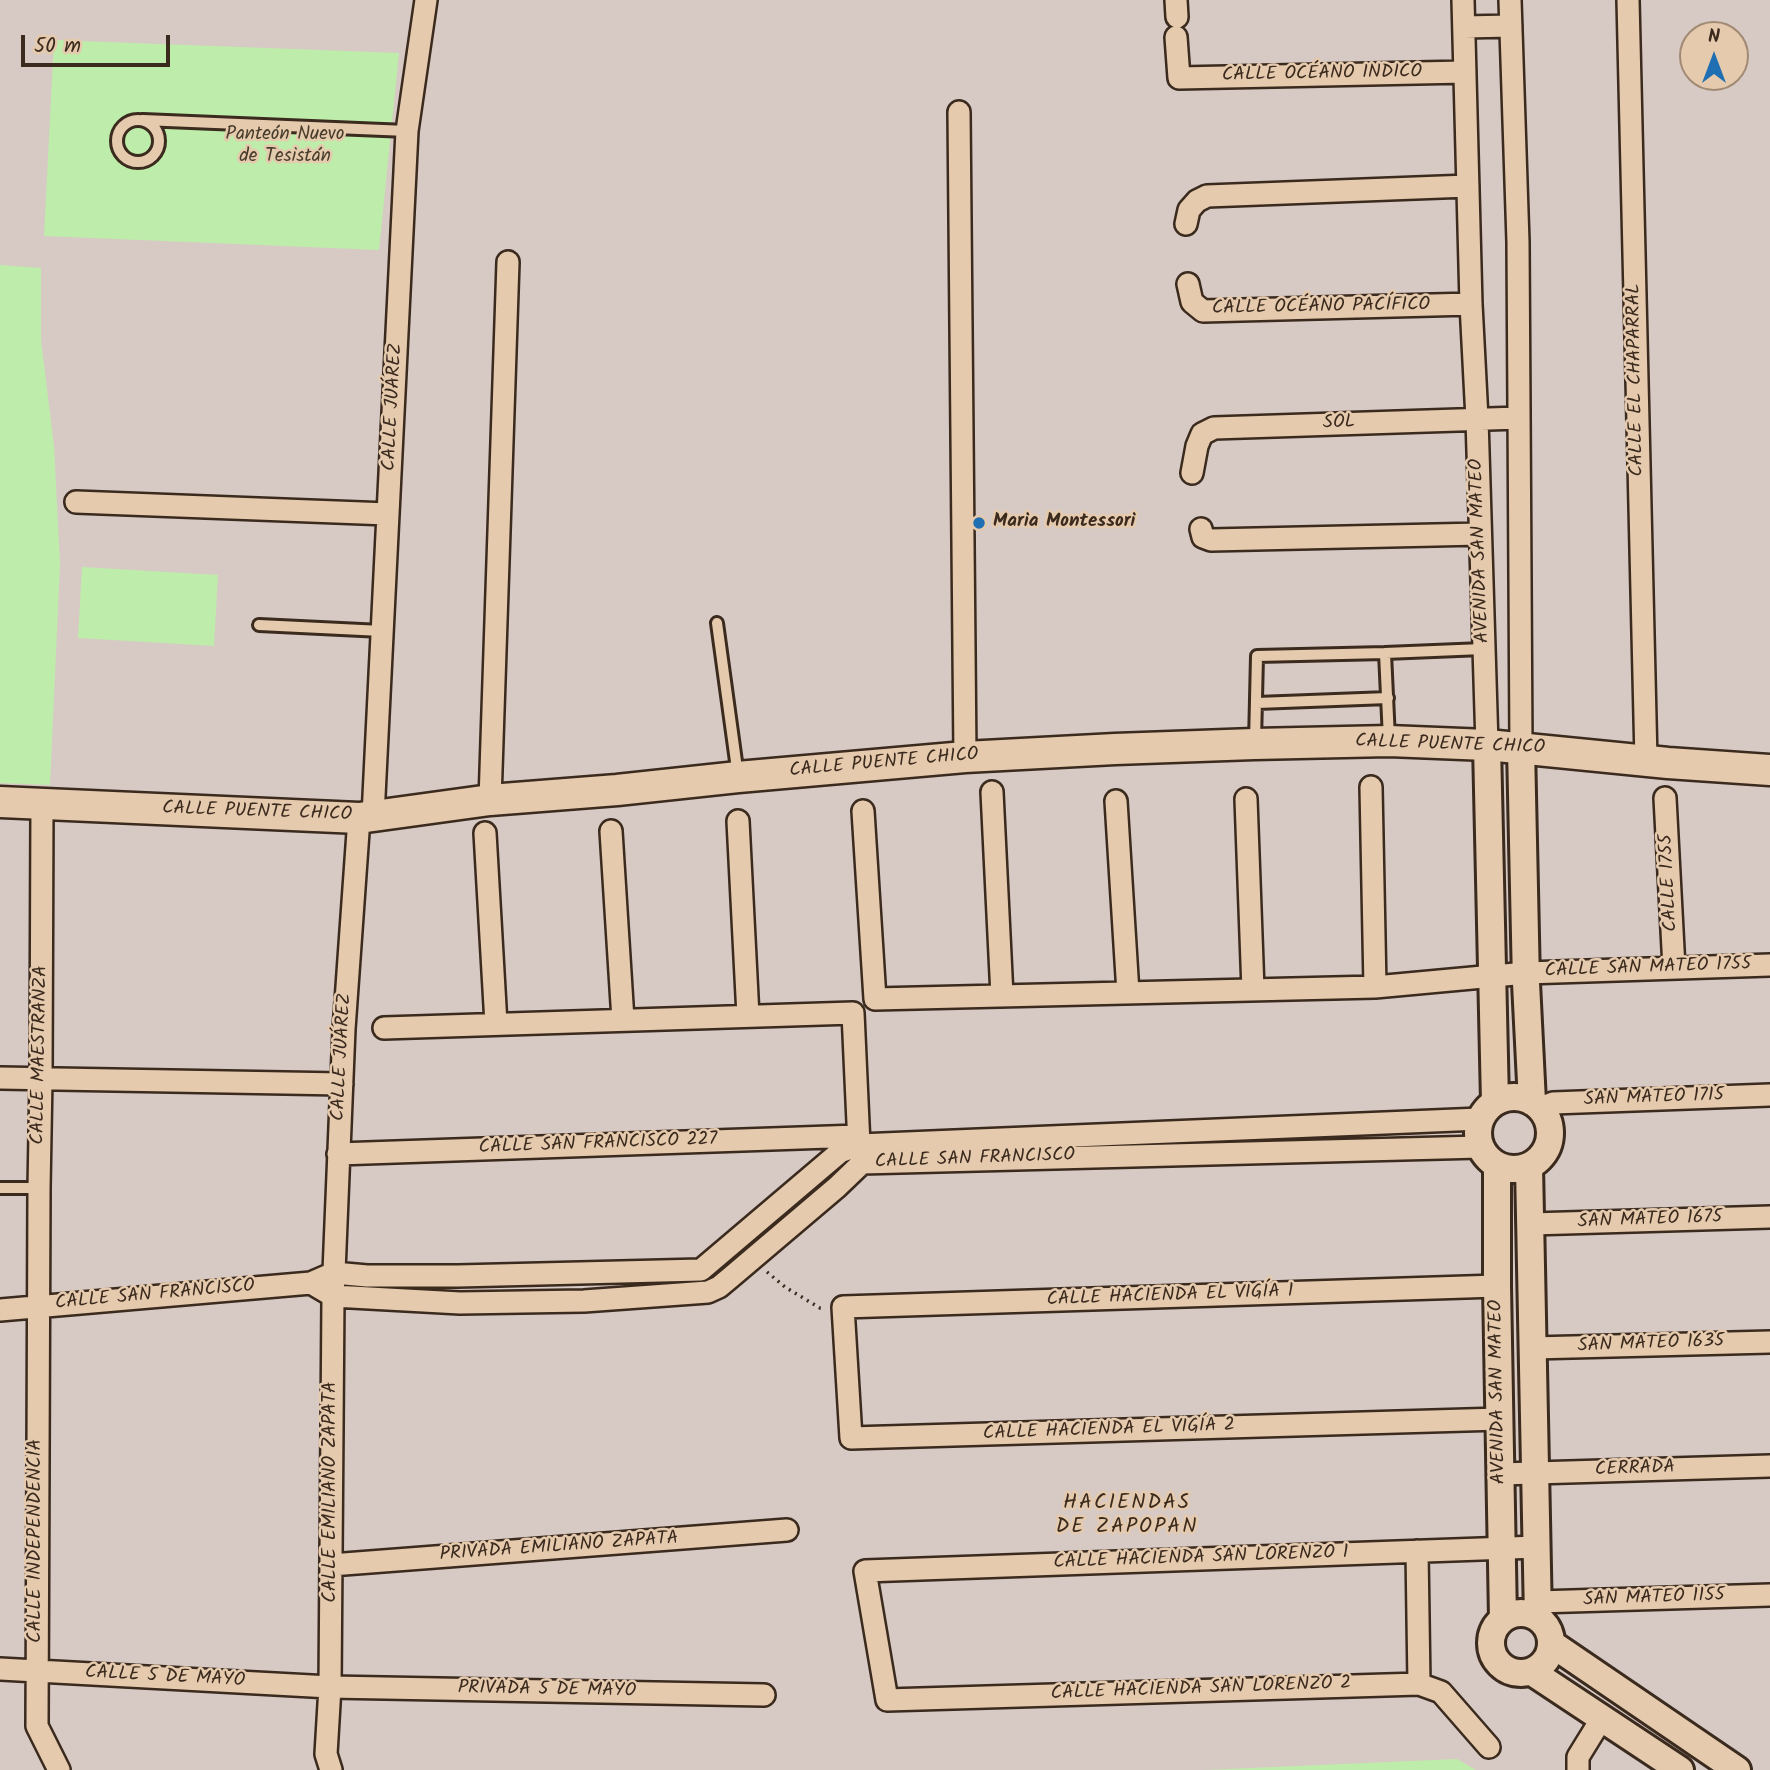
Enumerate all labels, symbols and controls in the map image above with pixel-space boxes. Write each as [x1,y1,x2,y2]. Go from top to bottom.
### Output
scale bar [24,21,173,65]
north arrow [1679,21,1749,91]
text: N [1708,22,1720,52]
text: 50 m [34,30,81,63]
street label: CALLE OCÉANO INDICO [1222,62,1422,88]
park label: Panteón Nuevo de Tesistán [226,125,344,169]
street label: CALLE EL CHAPARRAL [1624,283,1650,477]
street label: CALLE OCÉANO PACÍFICO [1212,295,1430,321]
street label: CALLE JUÁREZ [379,342,409,472]
street label: SOL [1323,412,1355,436]
street label: AVENIDA SAN MATEO [1466,458,1496,644]
place label: Maria Montessori [993,512,1135,534]
marker: Maria Montessori [971,515,987,531]
street label: CALLE PUENTE CHICO [1355,731,1545,761]
street label: CALLE PUENTE CHICO [788,744,980,784]
street label: CALLE PUENTE CHICO [162,798,352,828]
street label: CALLE 1755 [1656,834,1684,932]
street label: CALLE SAN MATEO 1755 [1544,954,1752,984]
street label: CALLE MAESTRANZA [28,965,54,1145]
street label: CALLE JUÁREZ [328,992,358,1122]
street label: SAN MATEO 1715 [1584,1085,1724,1113]
street label: CALLE SAN FRANCISCO 227 [478,1129,718,1161]
street label: CALLE SAN FRANCISCO [874,1145,1076,1175]
street label: SAN MATEO 1675 [1577,1207,1723,1235]
street label: CALLE SAN FRANCISCO [54,1276,256,1316]
street label: CALLE HACIENDA EL VIGÍA 1 [1046,1281,1294,1313]
street label: AVENIDA SAN MATEO [1486,1300,1512,1484]
street label: SAN MATEO 1635 [1577,1331,1725,1359]
street label: CALLE EMILIANO ZAPATA [321,1381,343,1603]
street label: CALLE HACIENDA EL VIGÍA 2 [983,1415,1235,1447]
street label: CALLE INDEPENDENCIA [26,1439,48,1643]
street label: CERRADA [1595,1457,1675,1483]
district label: HACIENDAS DE ZAPOPAN [1057,1491,1197,1541]
street label: PRIVADA EMILIANO ZAPATA [439,1528,679,1568]
street label: CALLE HACIENDA SAN LORENZO 1 [1053,1542,1349,1576]
street label: SAN MATEO 1155 [1583,1585,1725,1613]
street label: CALLE 5 DE MAYO [84,1662,246,1694]
street label: CALLE HACIENDA SAN LORENZO 2 [1050,1673,1352,1707]
street label: PRIVADA 5 DE MAYO [458,1678,636,1704]

